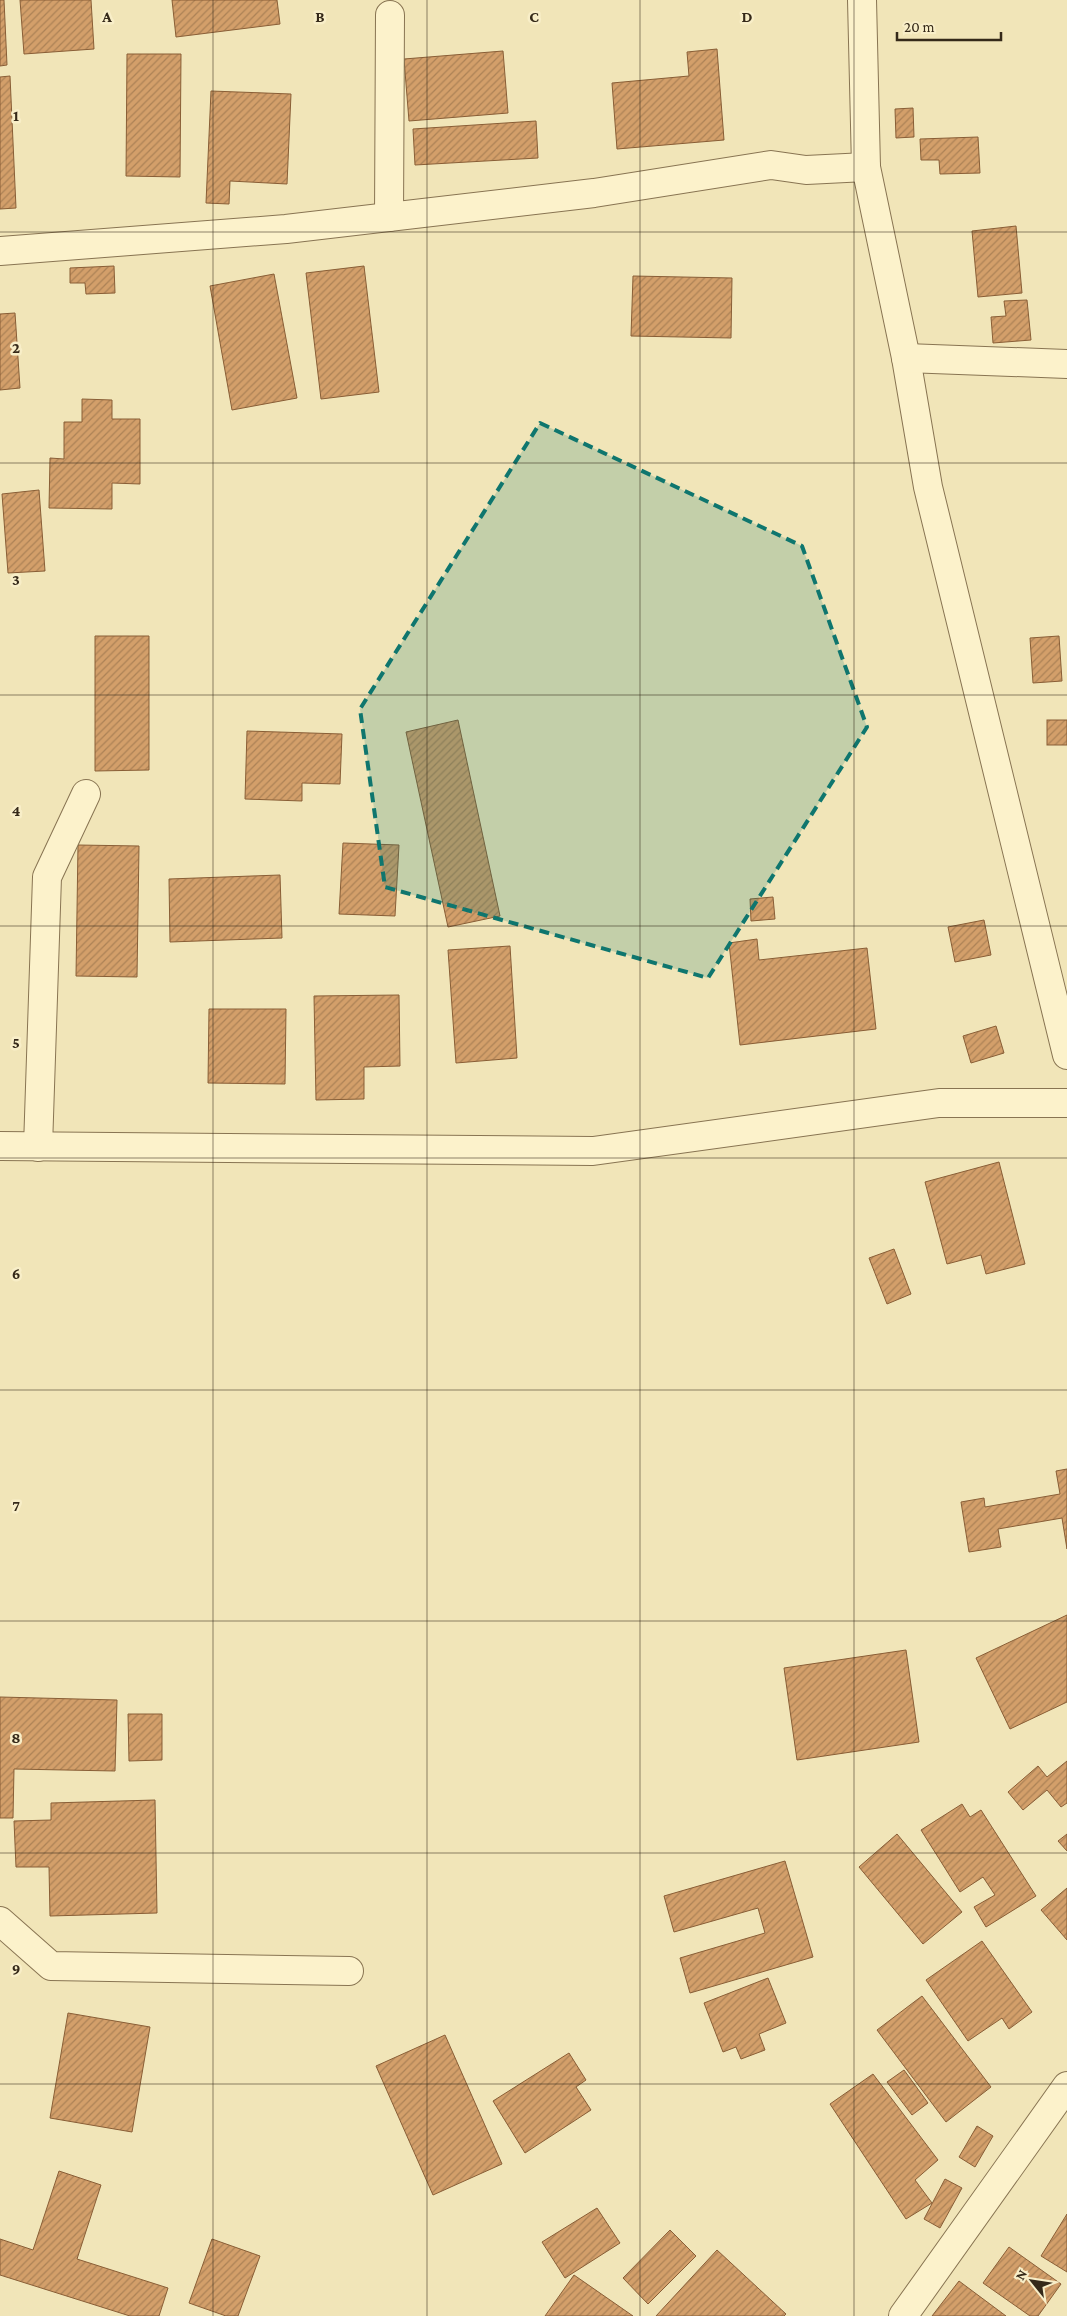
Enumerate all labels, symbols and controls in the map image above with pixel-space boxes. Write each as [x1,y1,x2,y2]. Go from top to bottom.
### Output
text: A [101,8,112,25]
text: B [315,8,325,25]
text: C [529,8,539,25]
text: D [741,8,753,25]
scale bar [897,10,1001,42]
text: 20 m [904,19,935,35]
text: 1 [13,107,19,124]
text: 2 [12,339,20,356]
text: 3 [12,571,20,588]
text: 4 [12,802,21,819]
text: 5 [12,1034,20,1051]
text: 6 [12,1265,20,1282]
text: 7 [12,1497,20,1514]
text: 8 [11,1729,21,1746]
text: 9 [12,1960,20,1977]
north arrow [1007,2256,1057,2306]
text: N [1011,2266,1030,2283]

